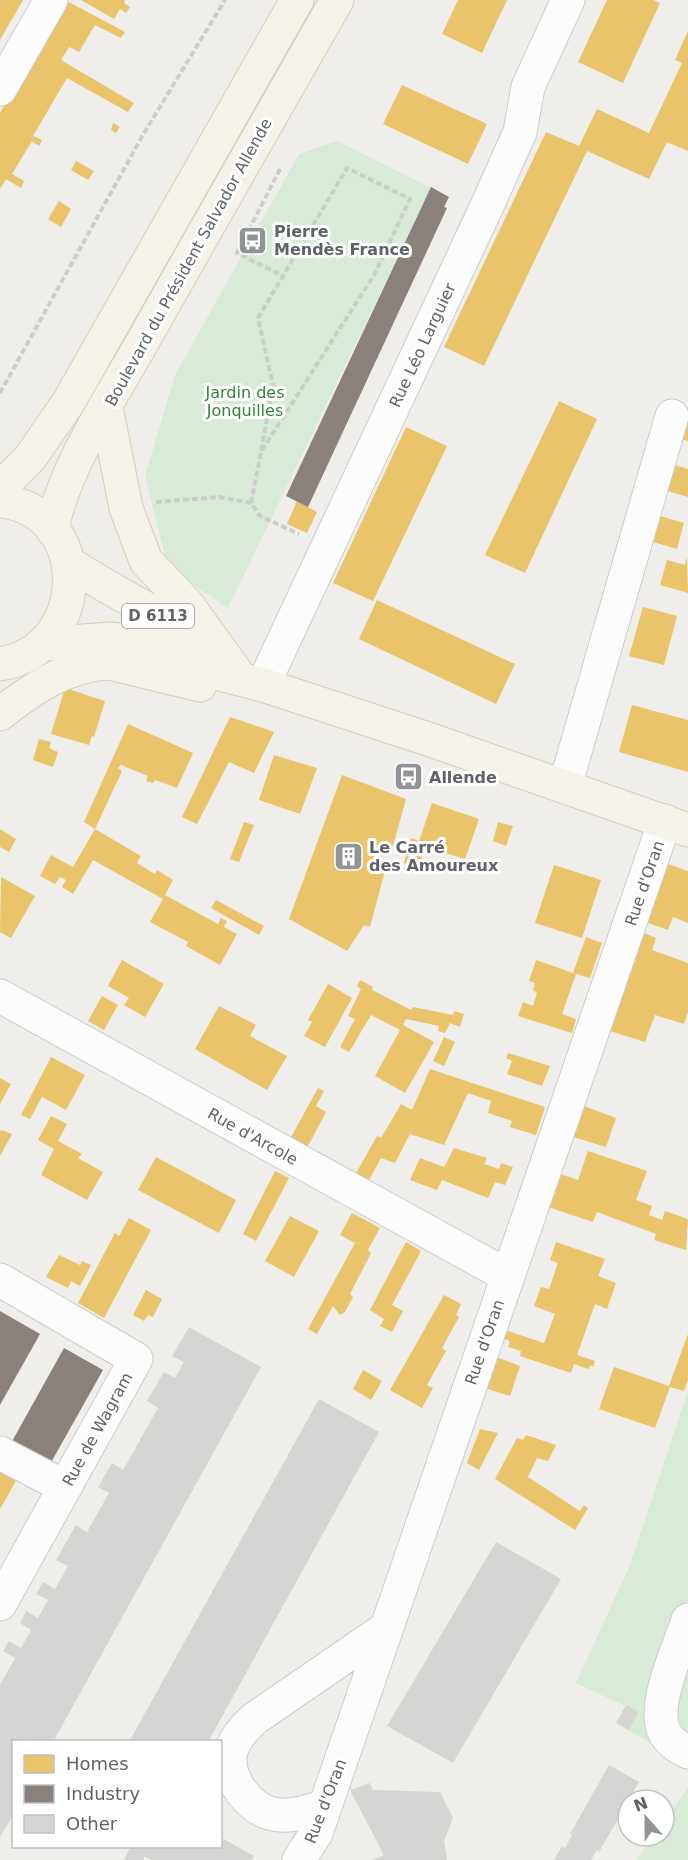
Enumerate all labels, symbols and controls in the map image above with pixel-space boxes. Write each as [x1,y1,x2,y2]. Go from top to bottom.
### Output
street label: Boulevard du Président Salvador Allende [101,115,276,410]
place label: Pierre Mendès France [274,222,410,259]
bus stop icon: Pierre Mendès France [237,224,269,256]
street label: Rue Léo Larguier [385,280,460,410]
park label: Jardin des Jonquilles [205,383,284,420]
road number: D 6113 [122,604,194,628]
bus stop icon: Allende [392,761,424,793]
place label: Allende [429,768,497,787]
place label: Le Carré des Amoureux [369,838,499,875]
street label: Rue d'Oran [621,838,668,928]
building icon: Le Carré des Amoureux [332,840,364,872]
street label: Rue d'Arcole [204,1104,301,1169]
street label: Rue d'Oran [461,1297,508,1387]
street label: Rue de Wagram [58,1369,137,1490]
legend [12,1740,222,1848]
text: Homes [66,1753,129,1774]
street label: Rue d'Oran [301,1756,350,1846]
text: Industry [66,1783,140,1804]
north arrow [616,1788,676,1848]
text: N [631,1793,650,1816]
text: Other [66,1813,118,1834]

